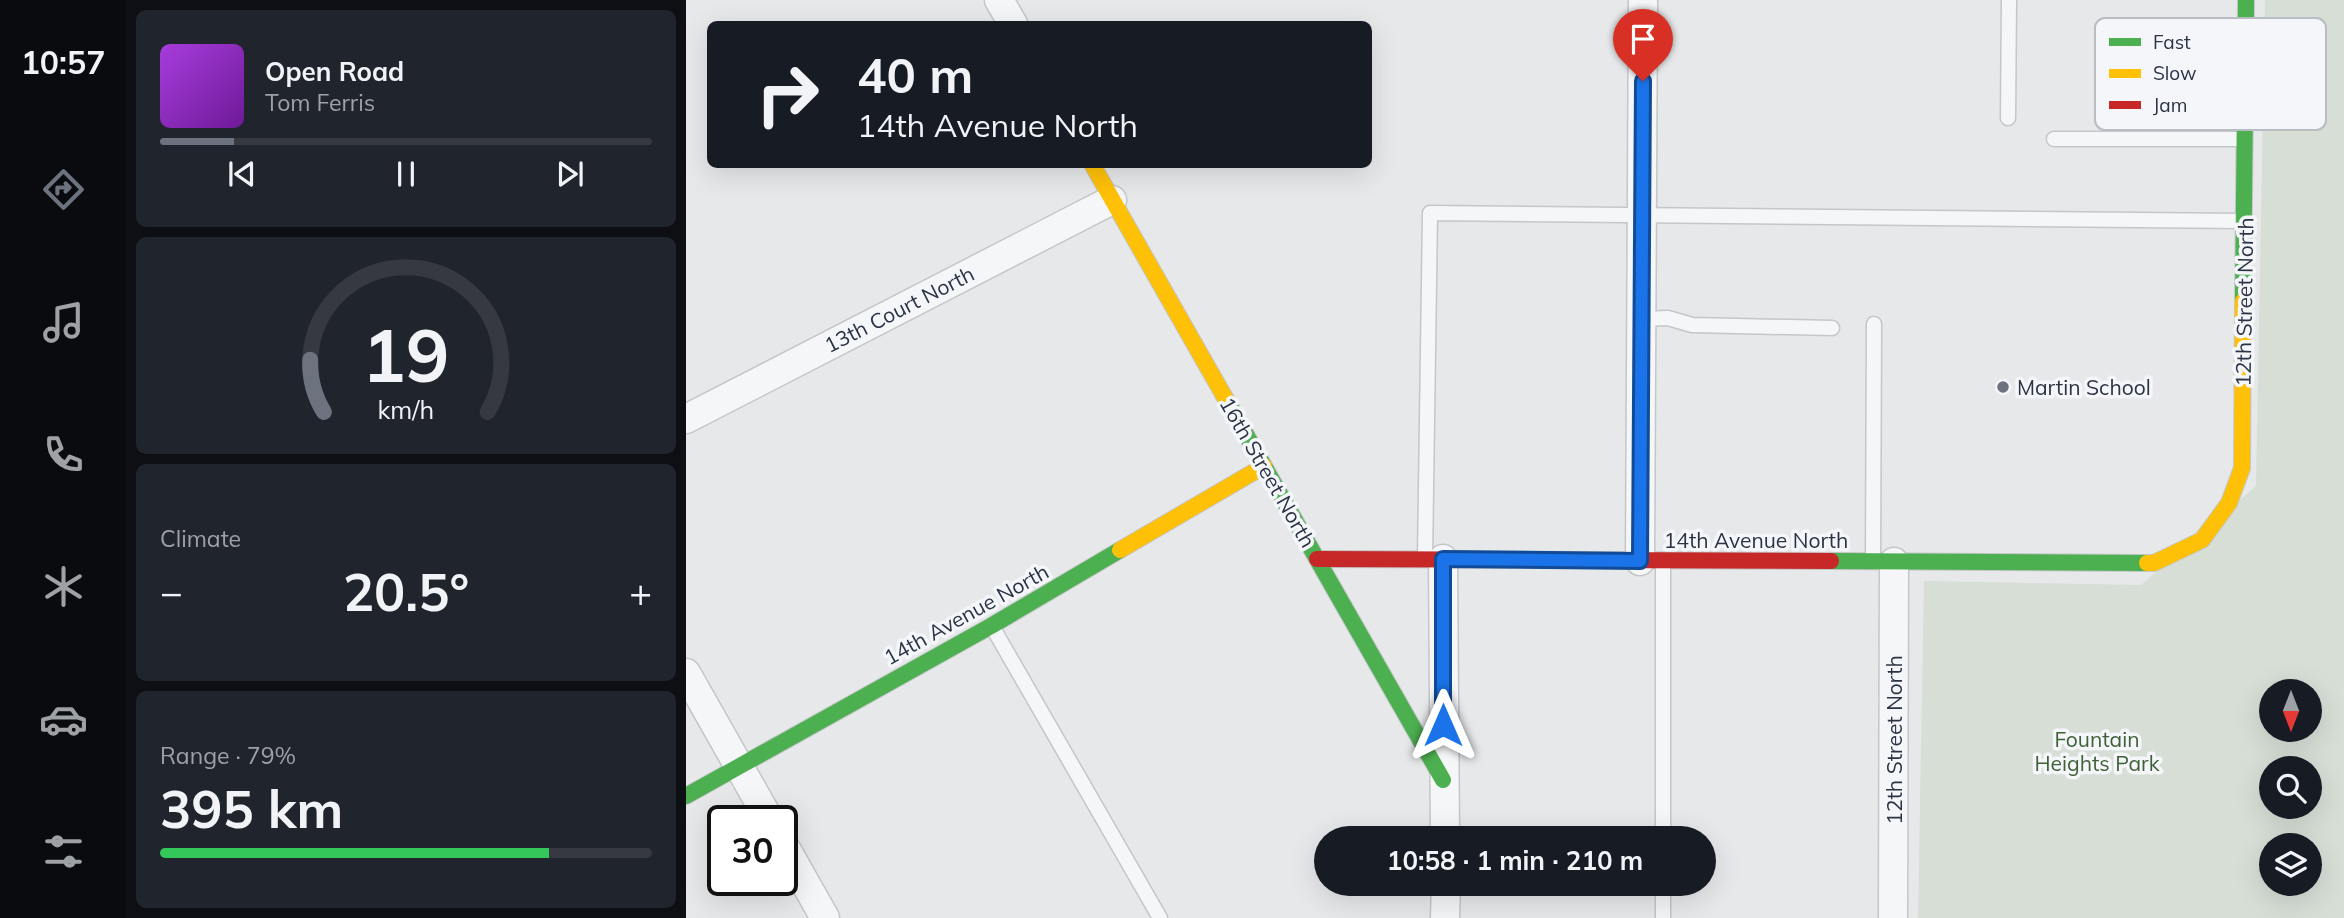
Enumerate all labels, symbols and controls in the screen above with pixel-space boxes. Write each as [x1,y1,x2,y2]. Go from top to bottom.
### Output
pin [1613,9,1673,81]
legend [2095,18,2326,130]
icon: arrive [1624,20,1662,58]
text: Fast [2153,30,2191,54]
text: 10:57 [21,42,105,82]
text: 40 m [857,44,973,105]
icon: right [742,49,833,140]
text: Open Road [265,55,404,88]
text: Slow [2153,61,2197,85]
text: Tom Ferris [265,88,375,117]
text: Jam [2153,93,2187,117]
text: 14th Avenue North [857,105,1138,145]
icon: previous [223,155,261,193]
icon: pause [387,155,425,193]
icon: next [551,155,589,193]
icon: directions [39,165,88,214]
street label: 12th Street North [2230,217,2258,387]
street label: 13th Court North [820,260,978,358]
icon: music [39,298,88,347]
text: 19 [362,309,450,400]
place label: Martin School [2017,374,2151,400]
marker: Martin School [1995,379,2011,395]
street label: 16th Street North [1214,392,1322,552]
text: km/h [378,393,434,424]
icon: phone [39,430,88,479]
text: Climate [160,524,241,553]
street label: 14th Avenue North [1664,527,1848,553]
street label: 14th Avenue North [879,558,1053,670]
text: 20.5° [343,559,469,624]
icon: climate [39,562,88,611]
text: − [160,568,183,616]
text: + [629,568,652,616]
street label: 12th Street North [1881,655,1907,825]
north arrow [2259,679,2322,742]
map controls [2259,679,2322,896]
position arrow [1406,688,1480,762]
icon: car [39,695,88,744]
park label: Fountain Heights Park [2035,726,2160,776]
text: Range · 79% [160,741,296,770]
button: search [2259,756,2322,819]
text: 395 km [160,776,343,841]
speed limit sign: 30 [707,805,798,896]
icon: filters [39,827,88,876]
button: layers [2259,833,2322,896]
text: 10:58 · 1 min · 210 m [1387,844,1643,877]

